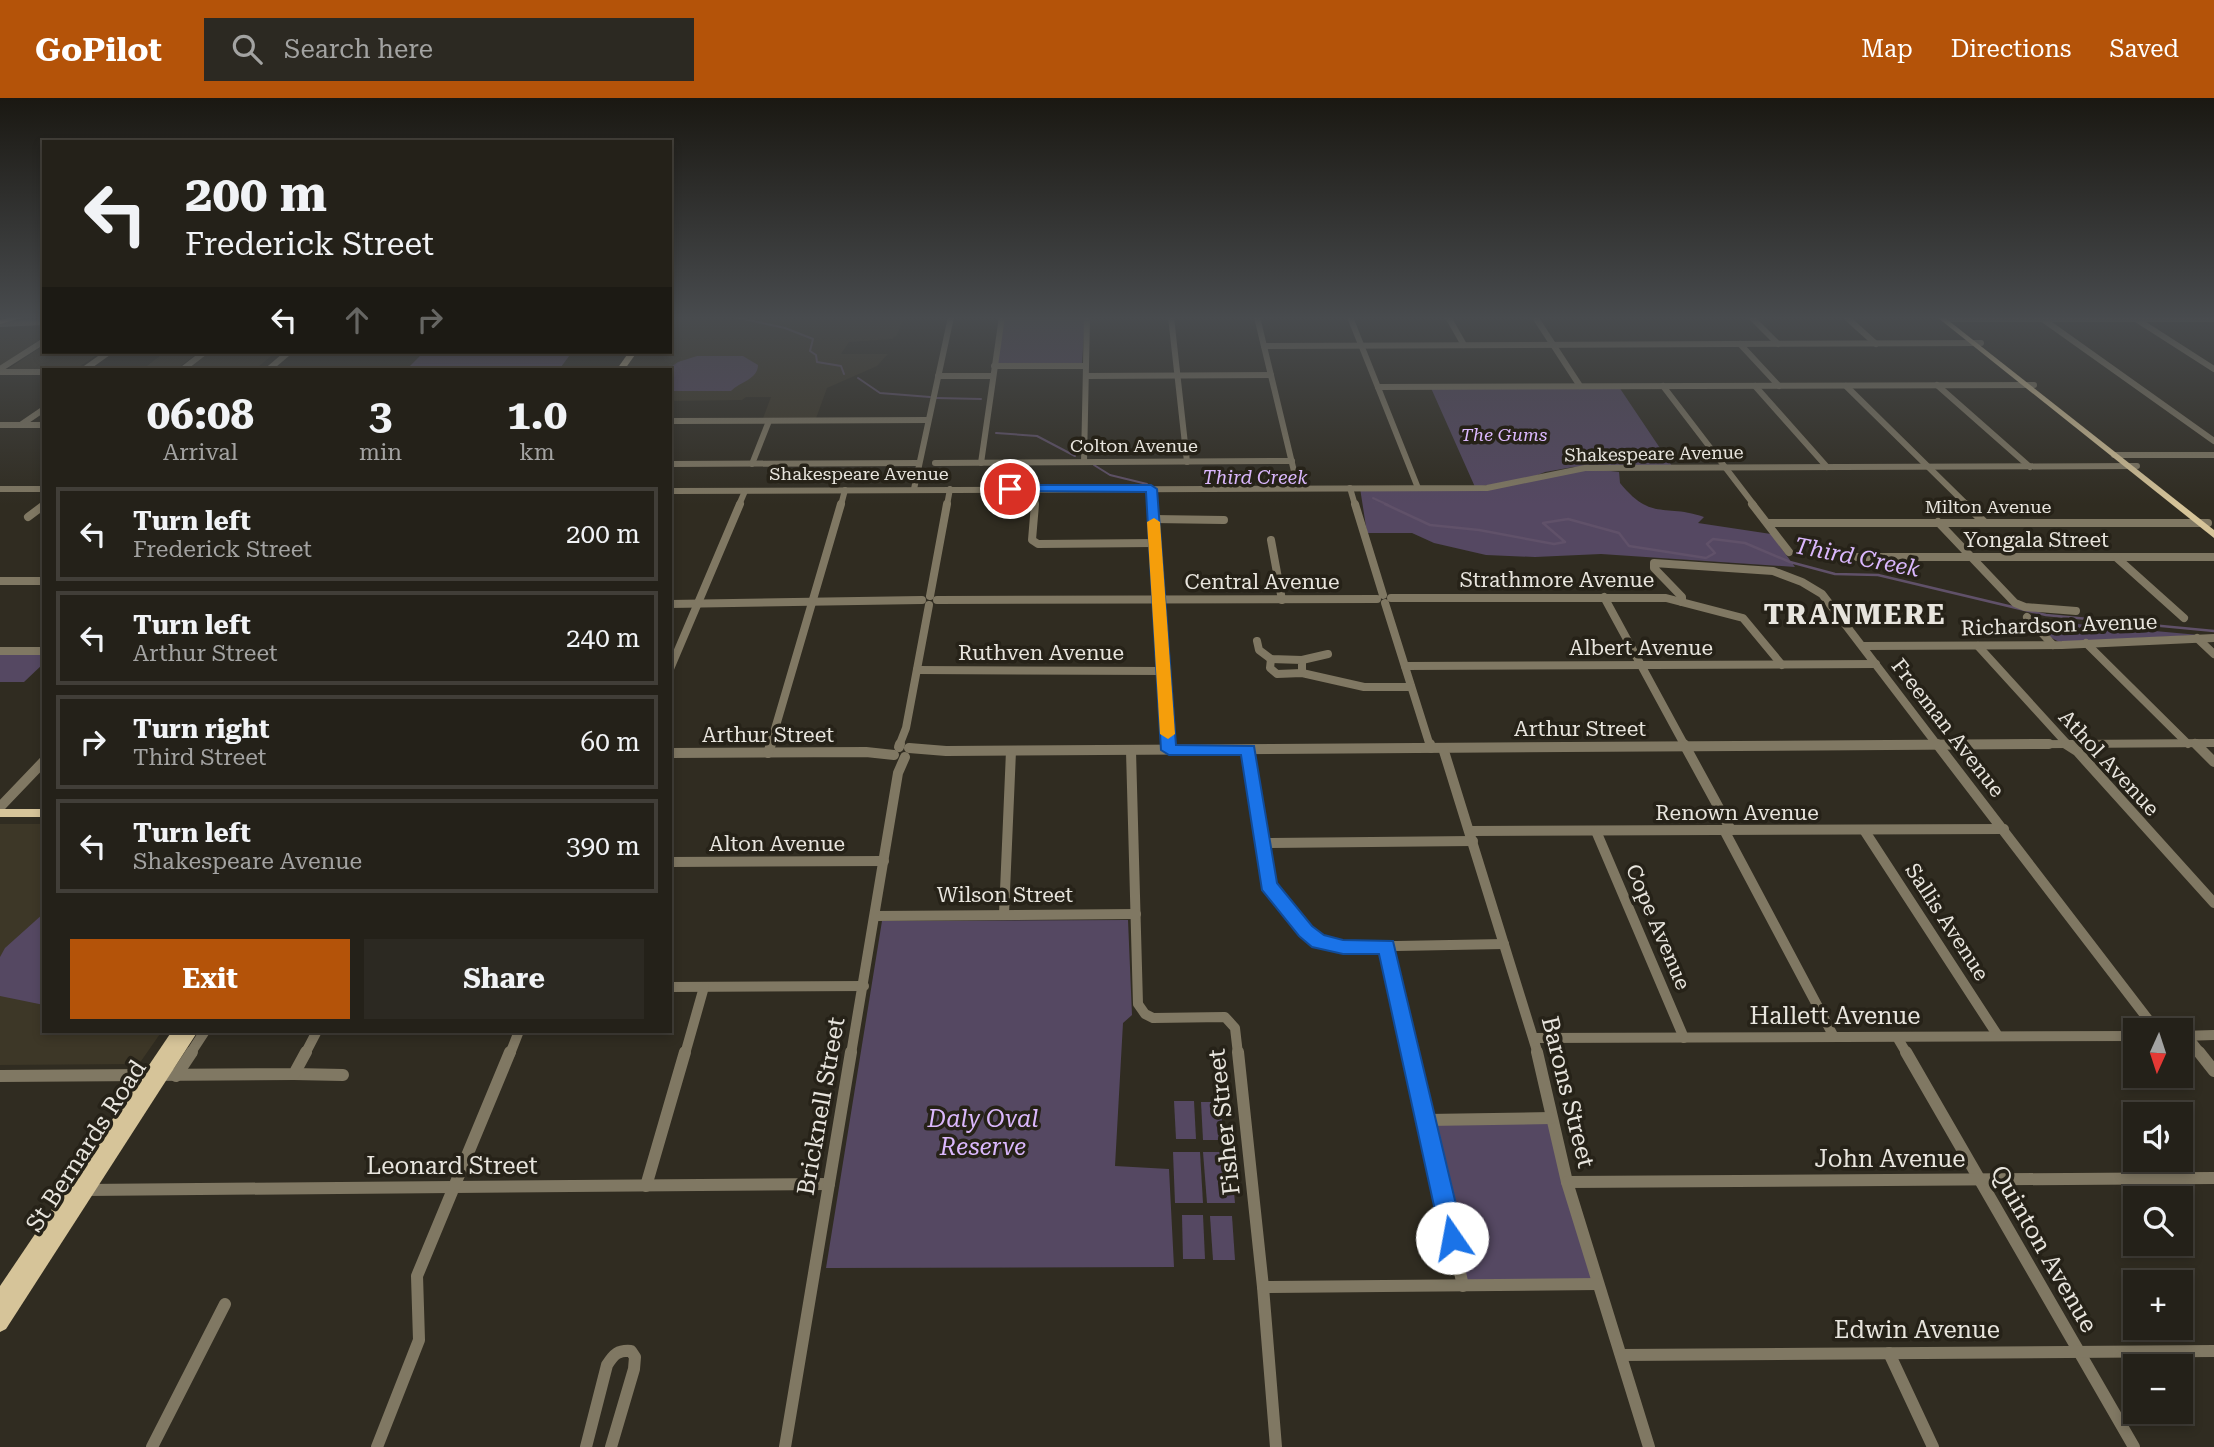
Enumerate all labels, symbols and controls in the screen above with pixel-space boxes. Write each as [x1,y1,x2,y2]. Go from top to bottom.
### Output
search box [204,18,694,81]
text: GoPilot [35,30,162,69]
icon: search [228,30,266,68]
text: Search here [284,34,433,64]
text: Map [1861,35,1913,63]
text: Directions [1951,35,2071,63]
text: Saved [2109,35,2179,63]
text: 200 m [185,166,327,223]
icon: left [70,168,161,259]
text: Frederick Street [185,225,434,263]
icon: left [265,301,303,339]
icon: ahead [338,301,376,339]
icon: right [411,301,449,339]
text: 06:08 [147,390,254,439]
text: 3 [369,390,392,439]
text: 1.0 [507,390,567,439]
park label: The Gums [1461,424,1547,445]
street label: Colton Avenue [1070,435,1198,456]
text: Arrival [163,439,238,466]
text: min [359,439,402,466]
text: km [519,439,555,466]
street label: Shakespeare Avenue [1564,441,1744,466]
pin [980,459,1040,519]
street label: Shakespeare Avenue [769,463,949,484]
water label: Third Creek [1202,466,1308,489]
icon: arrive [991,470,1029,508]
street label: Milton Avenue [1925,496,2051,517]
text: Turn left [133,506,251,536]
icon: left [74,515,112,553]
text: 200 m [566,519,640,549]
street label: Yongala Street [1963,528,2109,552]
water label: Third Creek [1792,532,1922,583]
text: Frederick Street [133,536,312,563]
street label: Strathmore Avenue [1460,568,1654,592]
street label: Central Avenue [1185,570,1339,594]
district label: TRANMERE [1763,598,1947,631]
text: Turn left [133,610,251,640]
street label: Richardson Avenue [1960,610,2158,640]
icon: left [74,619,112,657]
text: 240 m [566,623,640,653]
street label: Albert Avenue [1569,636,1713,660]
text: Arthur Street [133,640,278,667]
street label: Ruthven Avenue [958,641,1124,665]
street label: Freeman Avenue [1887,654,2009,802]
street label: Athol Avenue [2054,705,2164,821]
text: Turn right [133,714,269,744]
street label: Arthur Street [1514,717,1646,741]
icon: right [74,723,112,761]
street label: Arthur Street [702,723,834,747]
text: 60 m [581,727,640,757]
text: Third Street [133,744,266,771]
street label: Renown Avenue [1655,801,1819,825]
text: Turn left [133,818,251,848]
icon: left [74,827,112,865]
text: 390 m [566,831,640,861]
street label: Alton Avenue [709,832,845,856]
text: Shakespeare Avenue [133,848,362,875]
street label: Sallis Avenue [1900,859,1994,985]
street label: Cope Avenue [1621,861,1695,993]
street label: Wilson Street [937,883,1073,907]
button: Exit [70,939,350,1019]
button: Share [364,939,644,1019]
street label: Hallett Avenue [1749,1002,1921,1030]
street label: Barons Street [1536,1013,1600,1171]
street label: Bricknell Street [792,1015,850,1197]
north arrow [2123,1018,2193,1088]
map controls [2123,1018,2193,1424]
street label: Fisher Street [1202,1047,1246,1197]
street label: St Bernards Road [20,1055,152,1237]
button: sound [2123,1102,2193,1172]
park label: Daly Oval Reserve [926,1105,1039,1161]
street label: John Avenue [1814,1145,1966,1173]
street label: Leonard Street [366,1152,538,1180]
street label: Quinton Avenue [1985,1160,2103,1338]
button: search [2123,1186,2193,1256]
position arrow [1415,1201,1489,1275]
button: + [2123,1270,2193,1340]
street label: Edwin Avenue [1834,1316,2000,1344]
button: − [2123,1354,2193,1424]

